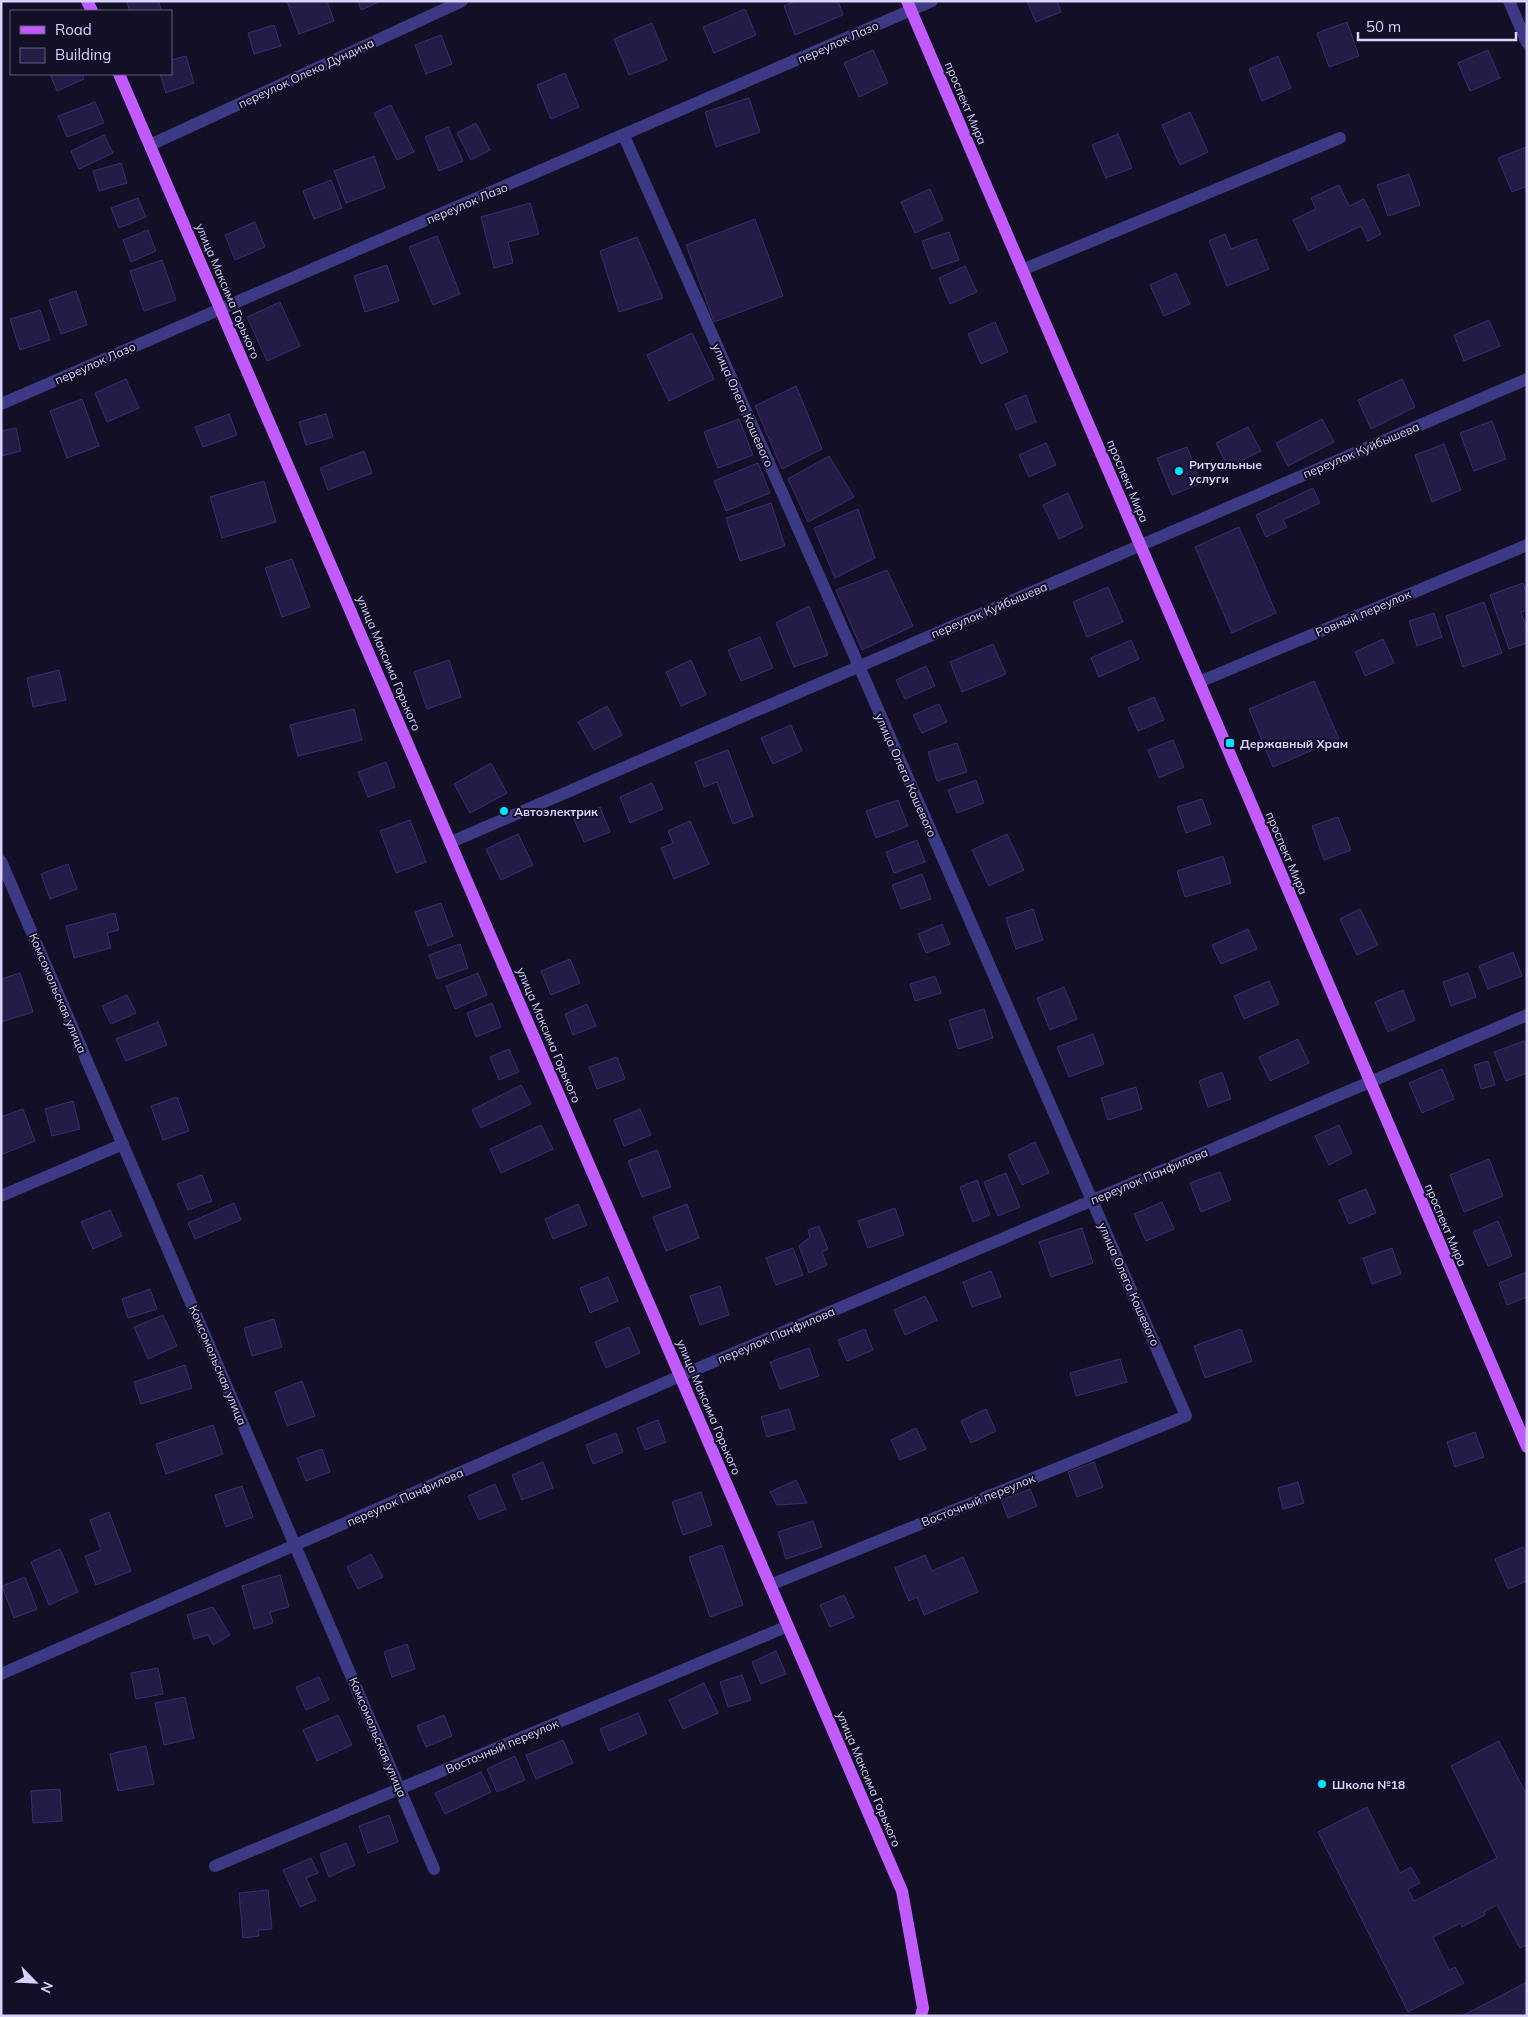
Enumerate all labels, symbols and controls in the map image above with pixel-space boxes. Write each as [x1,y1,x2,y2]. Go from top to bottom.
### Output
legend [10,10,172,75]
scale bar [1358,10,1516,42]
street label: переулок Лазо [795,17,881,67]
text: 50 m [1366,17,1401,36]
text: Road [55,20,92,39]
street label: переулок Олеко Дундича [236,35,376,111]
text: Building [55,45,111,64]
street label: проспект Мира [942,59,990,147]
street label: переулок Лазо [424,179,510,227]
street label: улица Максима Горького [193,221,263,361]
street label: переулок Лазо [52,338,138,388]
street label: улица Олега Кошевого [709,341,777,469]
street label: переулок Куйбышева [1301,419,1421,481]
street label: проспект Мира [1104,437,1152,525]
place label: Ритуальные услуги [1189,457,1262,486]
marker: Ритуальные услуги [1173,465,1185,477]
street label: переулок Куйбышева [929,579,1049,641]
street label: Ровный переулок [1313,586,1413,640]
street label: улица Максима Горького [354,593,424,733]
street label: улица Олега Кошевого [872,711,940,839]
place label: Державный Храм [1240,736,1348,751]
marker: Державный Храм [1224,737,1236,749]
place label: Автоэлектрик [514,804,598,819]
marker: Автоэлектрик [498,805,510,817]
street label: проспект Мира [1263,809,1311,897]
street label: Комсомольская улица [26,931,90,1055]
street label: улица Максима Горького [514,965,584,1105]
street label: переулок Панфилова [1088,1144,1210,1208]
street label: проспект Мира [1422,1181,1470,1269]
street label: улица Олега Кошевого [1095,1220,1163,1348]
street label: Комсомольская улица [186,1303,250,1427]
street label: переулок Панфилова [715,1303,837,1367]
street label: улица Максима Горького [674,1337,744,1477]
street label: переулок Панфилова [344,1465,466,1529]
street label: Восточный переулок [919,1470,1037,1530]
street label: Комсомольская улица [346,1675,410,1799]
street label: улица Максима Горького [834,1709,904,1849]
street label: Восточный переулок [443,1715,561,1777]
place label: Школа №18 [1332,1777,1405,1792]
marker: Школа №18 [1316,1778,1328,1790]
north arrow [10,1957,60,2007]
text: N [37,1979,57,1996]

